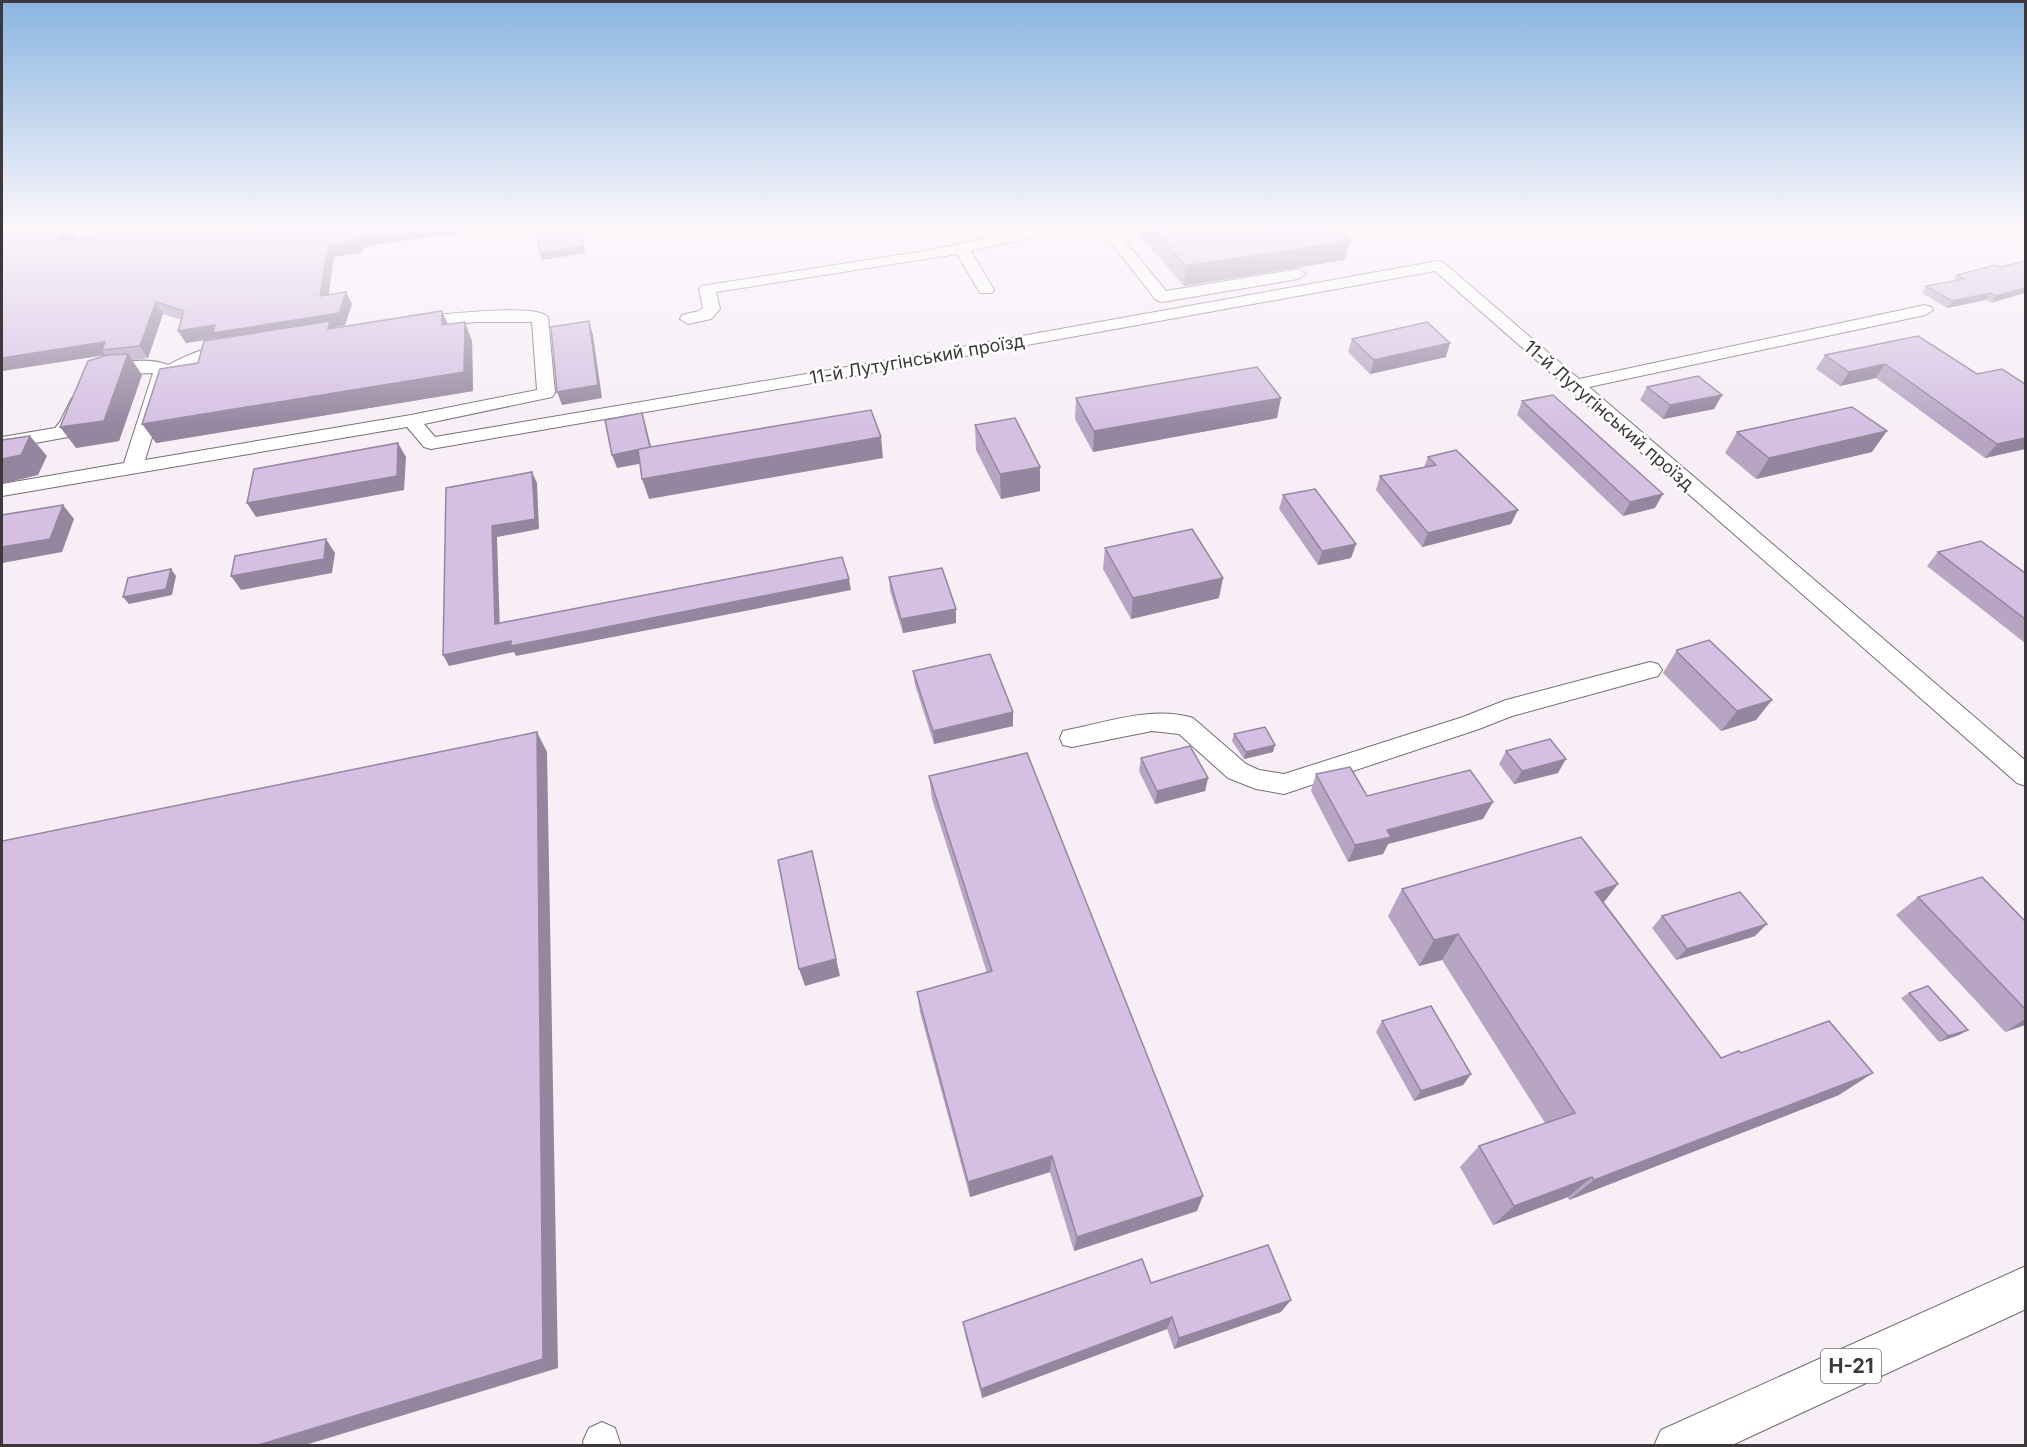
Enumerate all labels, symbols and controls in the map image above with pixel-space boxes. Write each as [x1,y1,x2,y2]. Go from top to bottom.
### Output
street label: 11-й Лутугінський проїзд [808,330,1026,388]
street label: 11-й Лутугінський проїзд [1520,336,1698,494]
road number: Н-21 [1821,1349,1881,1383]

